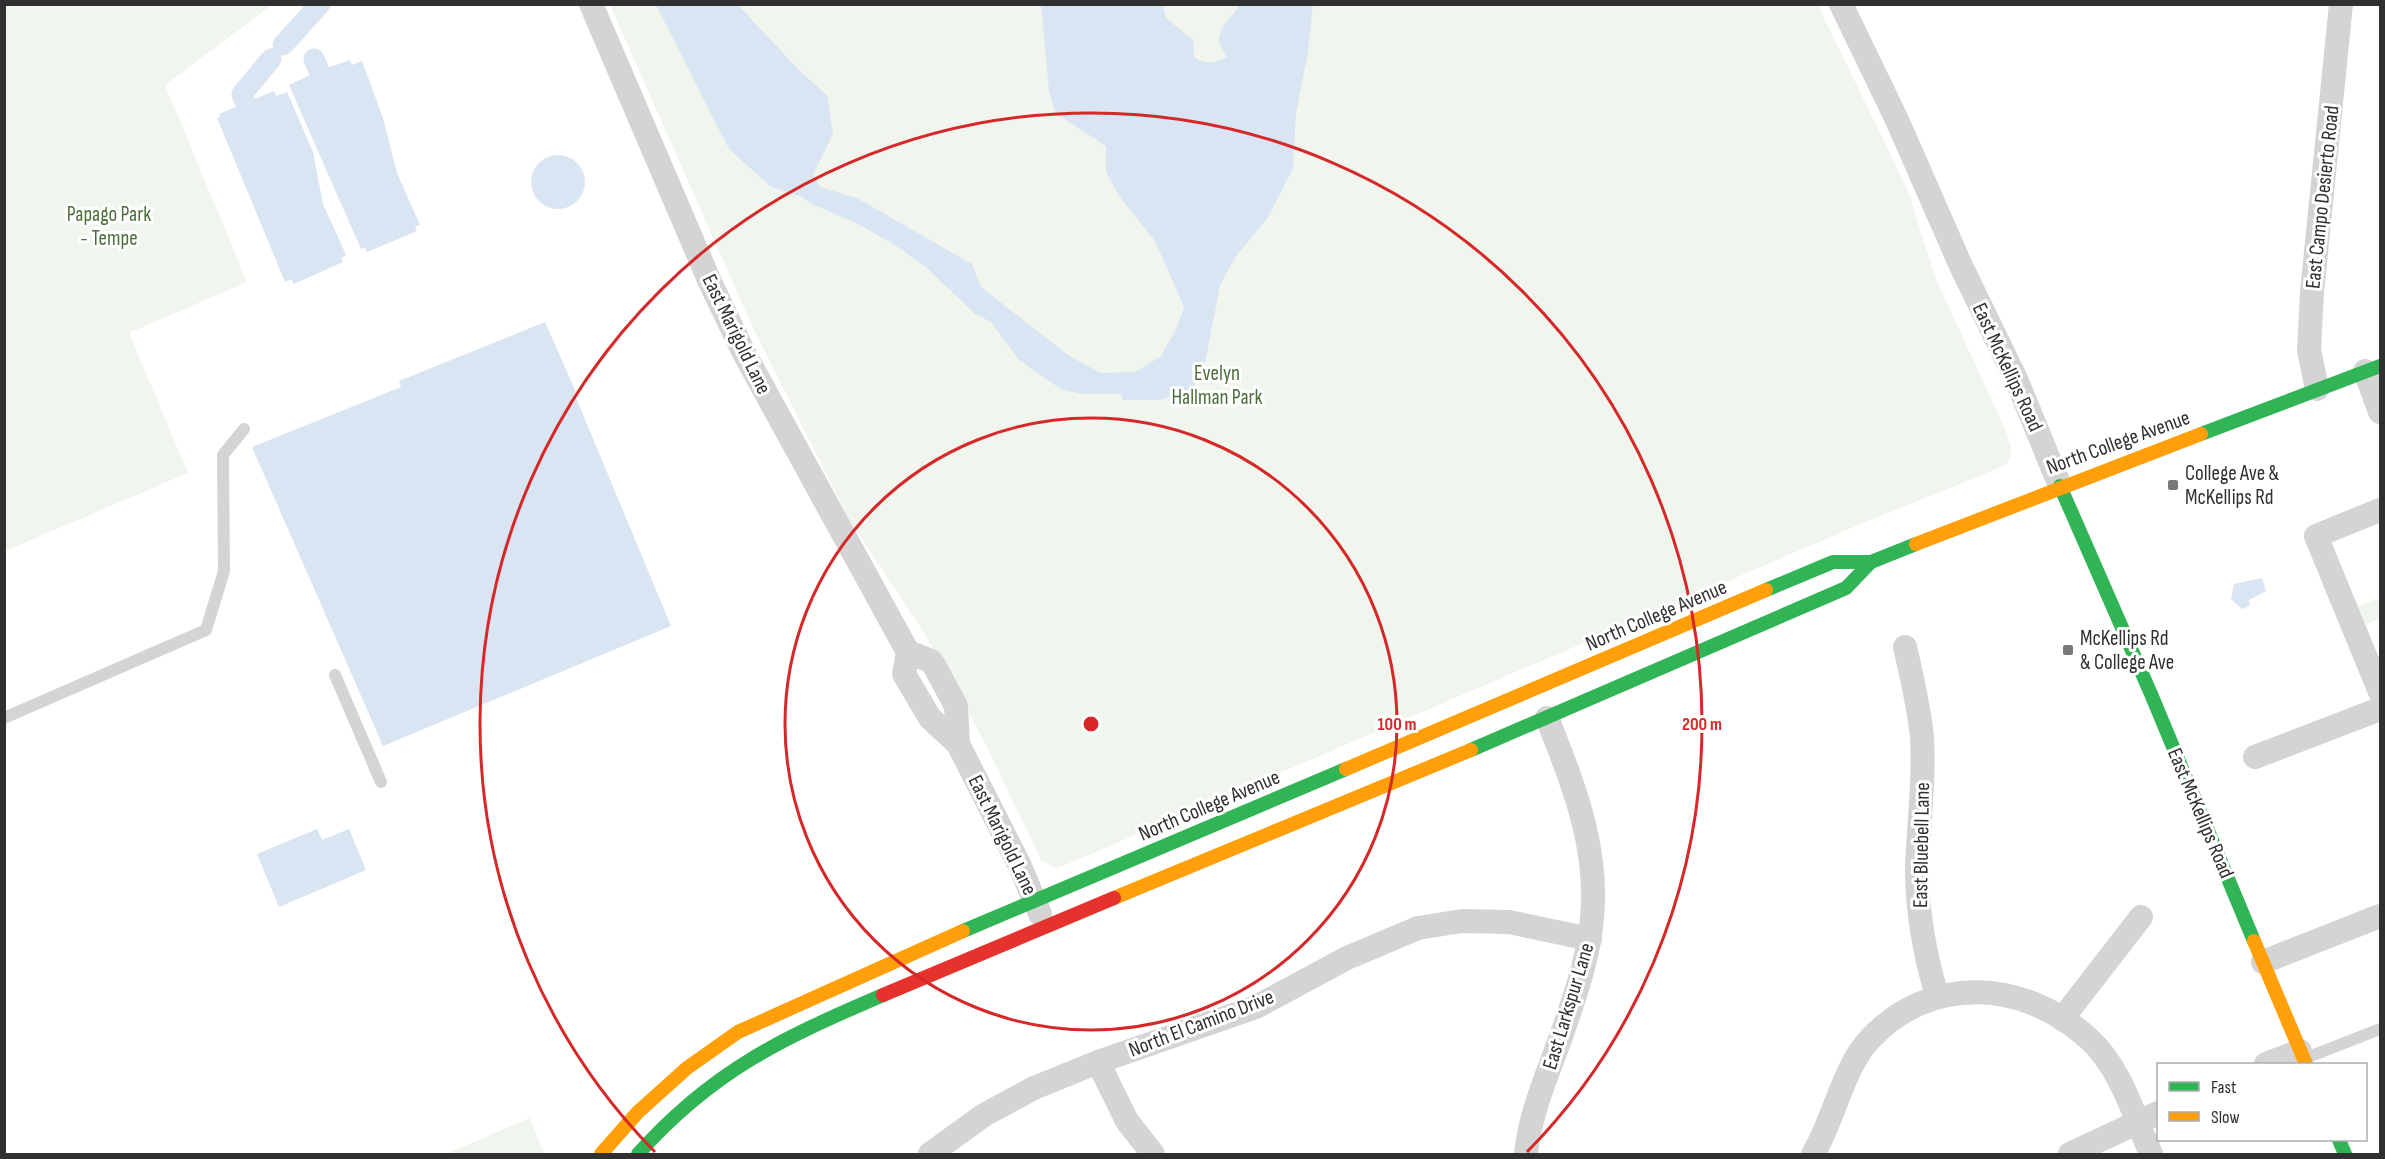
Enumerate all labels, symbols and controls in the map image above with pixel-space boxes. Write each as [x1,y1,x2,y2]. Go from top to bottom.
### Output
street label: East Campo Desierto Road [2300,104,2345,290]
park label: Papago Park - Tempe [67,202,151,251]
street label: East Marigold Lane [697,270,776,398]
street label: East McKellips Road [1967,299,2048,435]
park label: Evelyn Hallman Park [1171,361,1263,410]
street label: North College Avenue [2043,405,2193,480]
place label: College Ave & McKellips Rd [2185,461,2280,510]
marker: College Ave & McKellips Rd [2166,478,2180,492]
street label: North College Avenue [1582,574,1730,656]
place label: McKellips Rd & College Ave [2080,626,2174,675]
marker: McKellips Rd & College Ave [2061,643,2075,657]
centre of rings [1081,714,1101,734]
text: 100 m [1378,714,1417,735]
text: 200 m [1682,714,1722,735]
street label: East McKellips Road [2162,744,2239,882]
street label: North College Avenue [1135,764,1283,846]
street label: East Marigold Lane [963,771,1042,899]
street label: East Bluebell Lane [1908,782,1935,908]
street label: East Larkspur Lane [1537,940,1600,1072]
street label: North El Camino Drive [1125,984,1277,1063]
legend [2157,1063,2367,1141]
text: Fast [2211,1077,2237,1098]
text: Slow [2211,1107,2240,1128]

